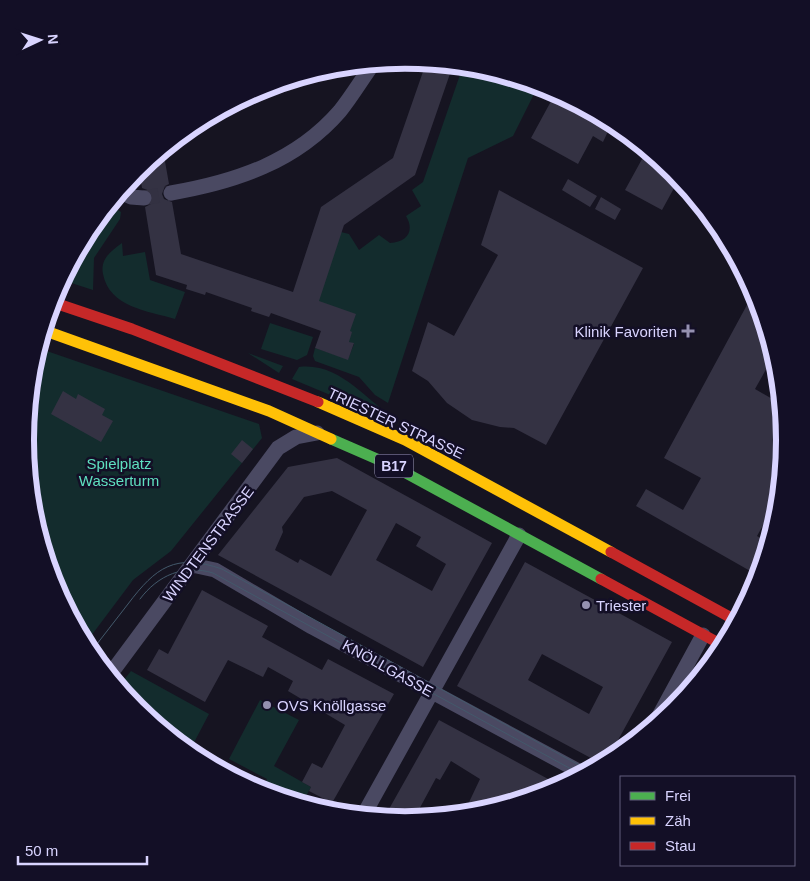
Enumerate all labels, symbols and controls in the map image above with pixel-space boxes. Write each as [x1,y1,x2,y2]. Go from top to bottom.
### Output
north arrow [15,15,65,65]
text: N [45,33,61,45]
place label: Klinik Favoriten [574,323,677,340]
marker: Klinik Favoriten [681,324,695,338]
street label: TRIESTER STRASSE [325,384,467,462]
road number: B17 [375,454,413,478]
park label: Spielplatz Wasserturm [79,455,159,489]
street label: WINDTENSTRASSE [159,483,257,605]
place label: Triester [596,597,646,614]
marker: Triester [580,599,592,611]
street label: KNÖLLGASSE [340,636,436,700]
place label: OVS Knöllgasse [277,697,386,714]
marker: OVS Knöllgasse [261,699,273,711]
legend [620,776,795,866]
text: Frei [665,787,691,804]
text: Zäh [665,812,691,829]
scale bar [18,834,146,866]
text: Stau [665,837,696,854]
text: 50 m [25,842,58,859]

